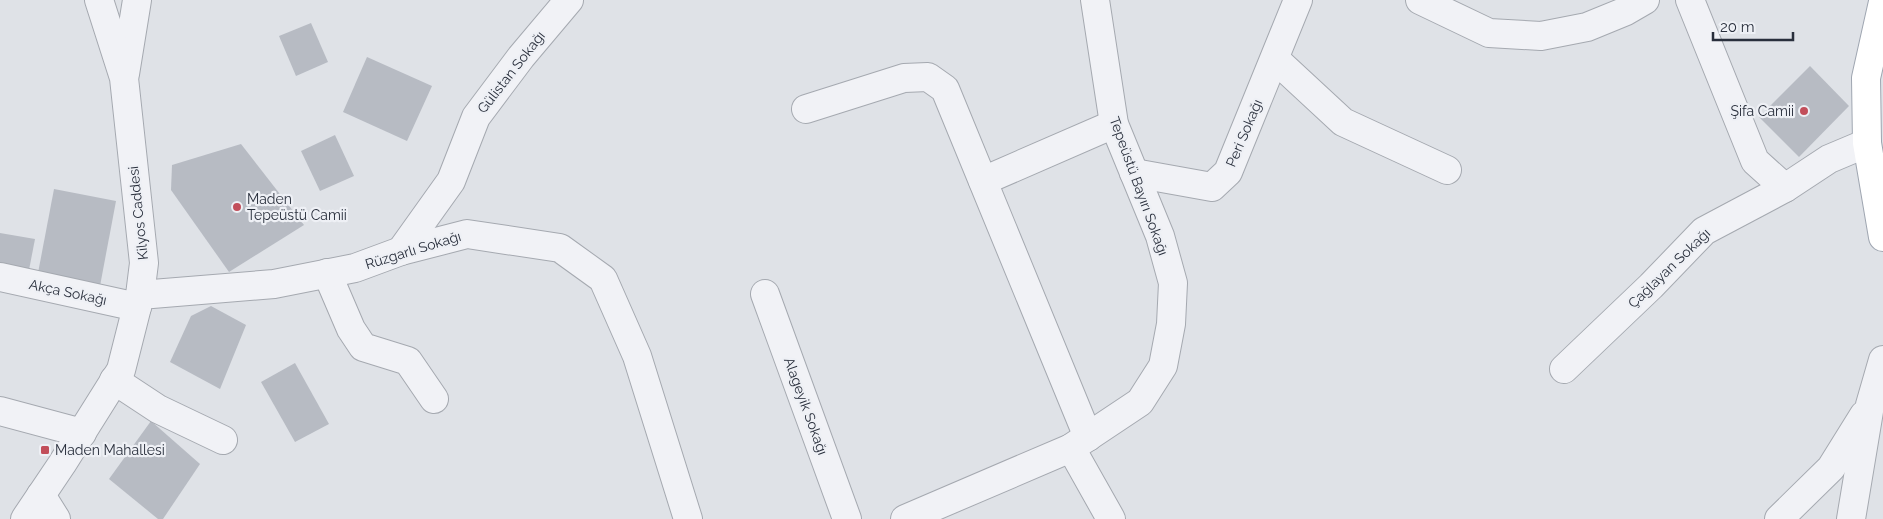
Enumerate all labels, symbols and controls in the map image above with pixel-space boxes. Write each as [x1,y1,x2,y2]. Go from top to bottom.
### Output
scale bar [1713,10,1793,42]
text: 20 m [1720,18,1755,36]
street label: Gülistan Sokağı [474,28,548,116]
street label: Peri Sokağı [1223,97,1265,169]
place label: Şifa Camii [1730,103,1794,119]
marker: Şifa Camii [1798,105,1810,117]
street label: Tepeüstü Bayırı Sokağı [1106,115,1172,257]
street label: Kilyos Caddesi [125,165,151,261]
place label: Maden Tepeüstü Camii [247,191,347,223]
marker: Maden Tepeüstü Camii [231,201,243,213]
street label: Çağlayan Sokağı [1625,225,1713,311]
street label: Rüzgarlı Sokağı [363,228,463,272]
street label: Akça Sokağı [28,276,108,308]
street label: Alageyik Sokağı [781,355,831,457]
place label: Maden Mahallesi [55,442,165,458]
marker: Maden Mahallesi [39,444,51,456]

